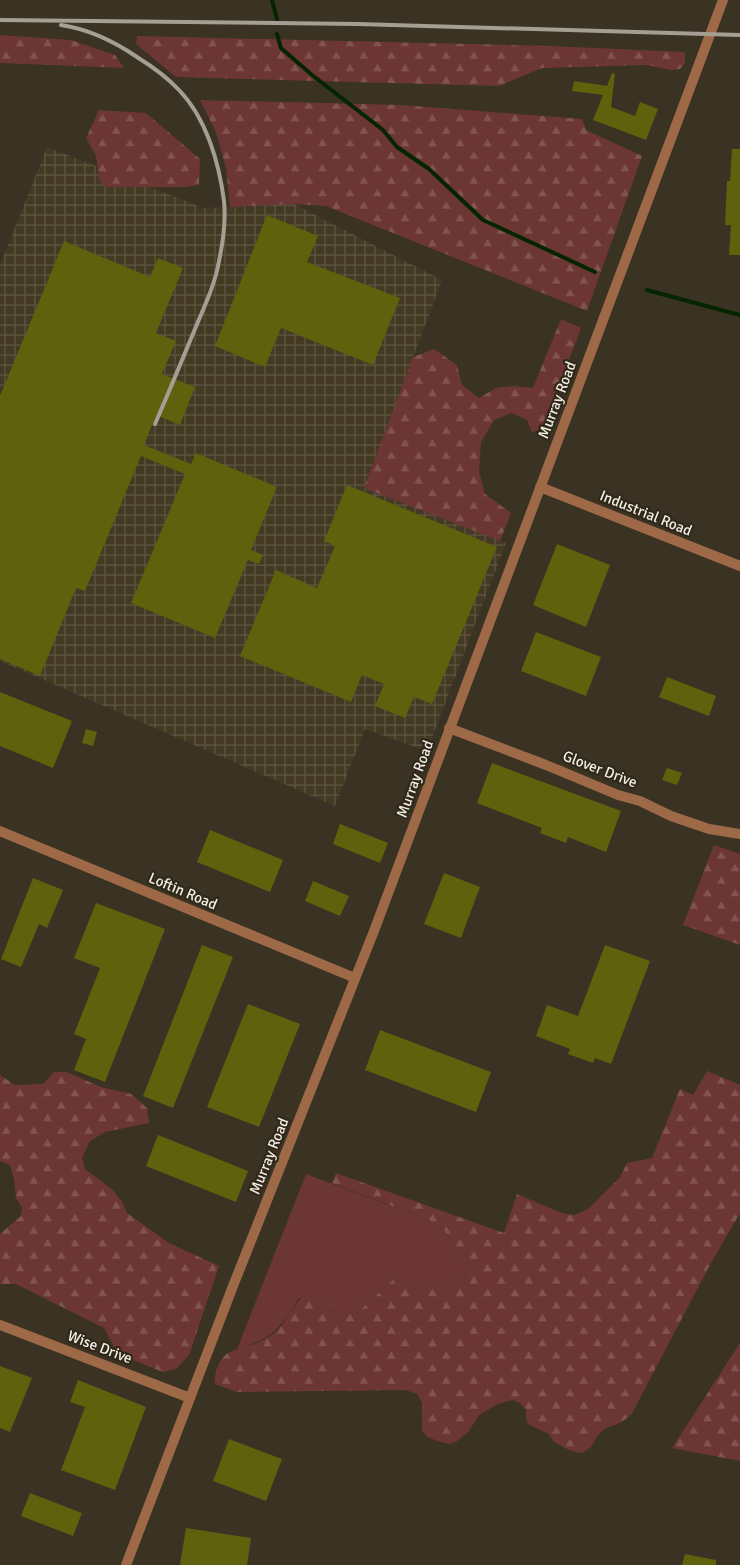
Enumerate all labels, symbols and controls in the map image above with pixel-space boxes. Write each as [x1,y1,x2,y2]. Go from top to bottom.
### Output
street label: Murray Road [534,359,580,441]
street label: Industrial Road [597,486,695,540]
street label: Murray Road [393,738,437,820]
street label: Glover Drive [560,747,640,791]
street label: Loftin Road [146,869,220,914]
street label: Murray Road [245,1115,293,1197]
street label: Wise Drive [65,1326,135,1368]

